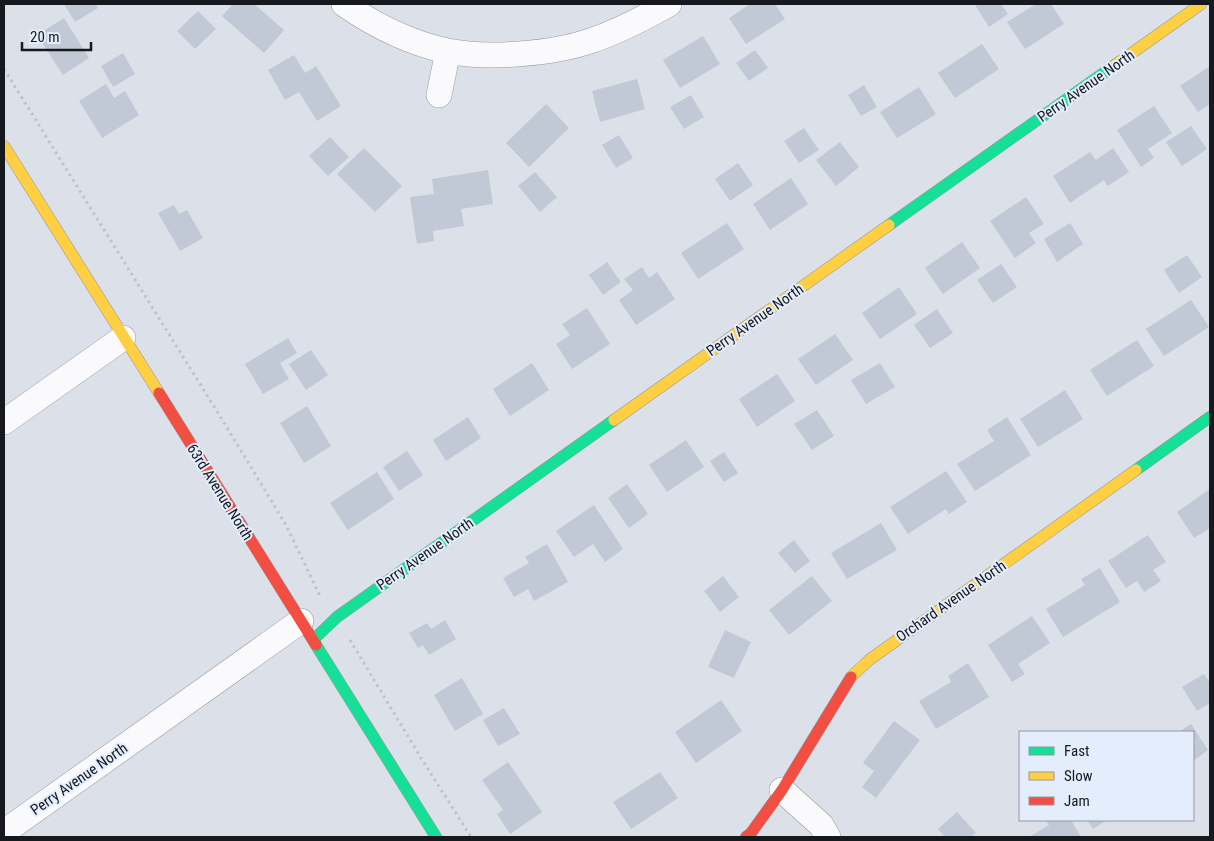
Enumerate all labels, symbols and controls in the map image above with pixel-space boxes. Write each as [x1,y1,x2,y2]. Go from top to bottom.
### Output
scale bar [22,20,91,52]
text: 20 m [30,28,60,46]
street label: Perry Avenue North [1034,46,1138,126]
street label: Perry Avenue North [703,280,807,360]
street label: 63rd Avenue North [183,441,257,543]
street label: Perry Avenue North [373,514,477,594]
street label: Orchard Avenue North [893,556,1009,646]
legend [1019,731,1194,821]
street label: Perry Avenue North [27,739,131,819]
text: Fast [1064,742,1089,760]
text: Slow [1064,767,1093,785]
text: Jam [1064,792,1090,810]

